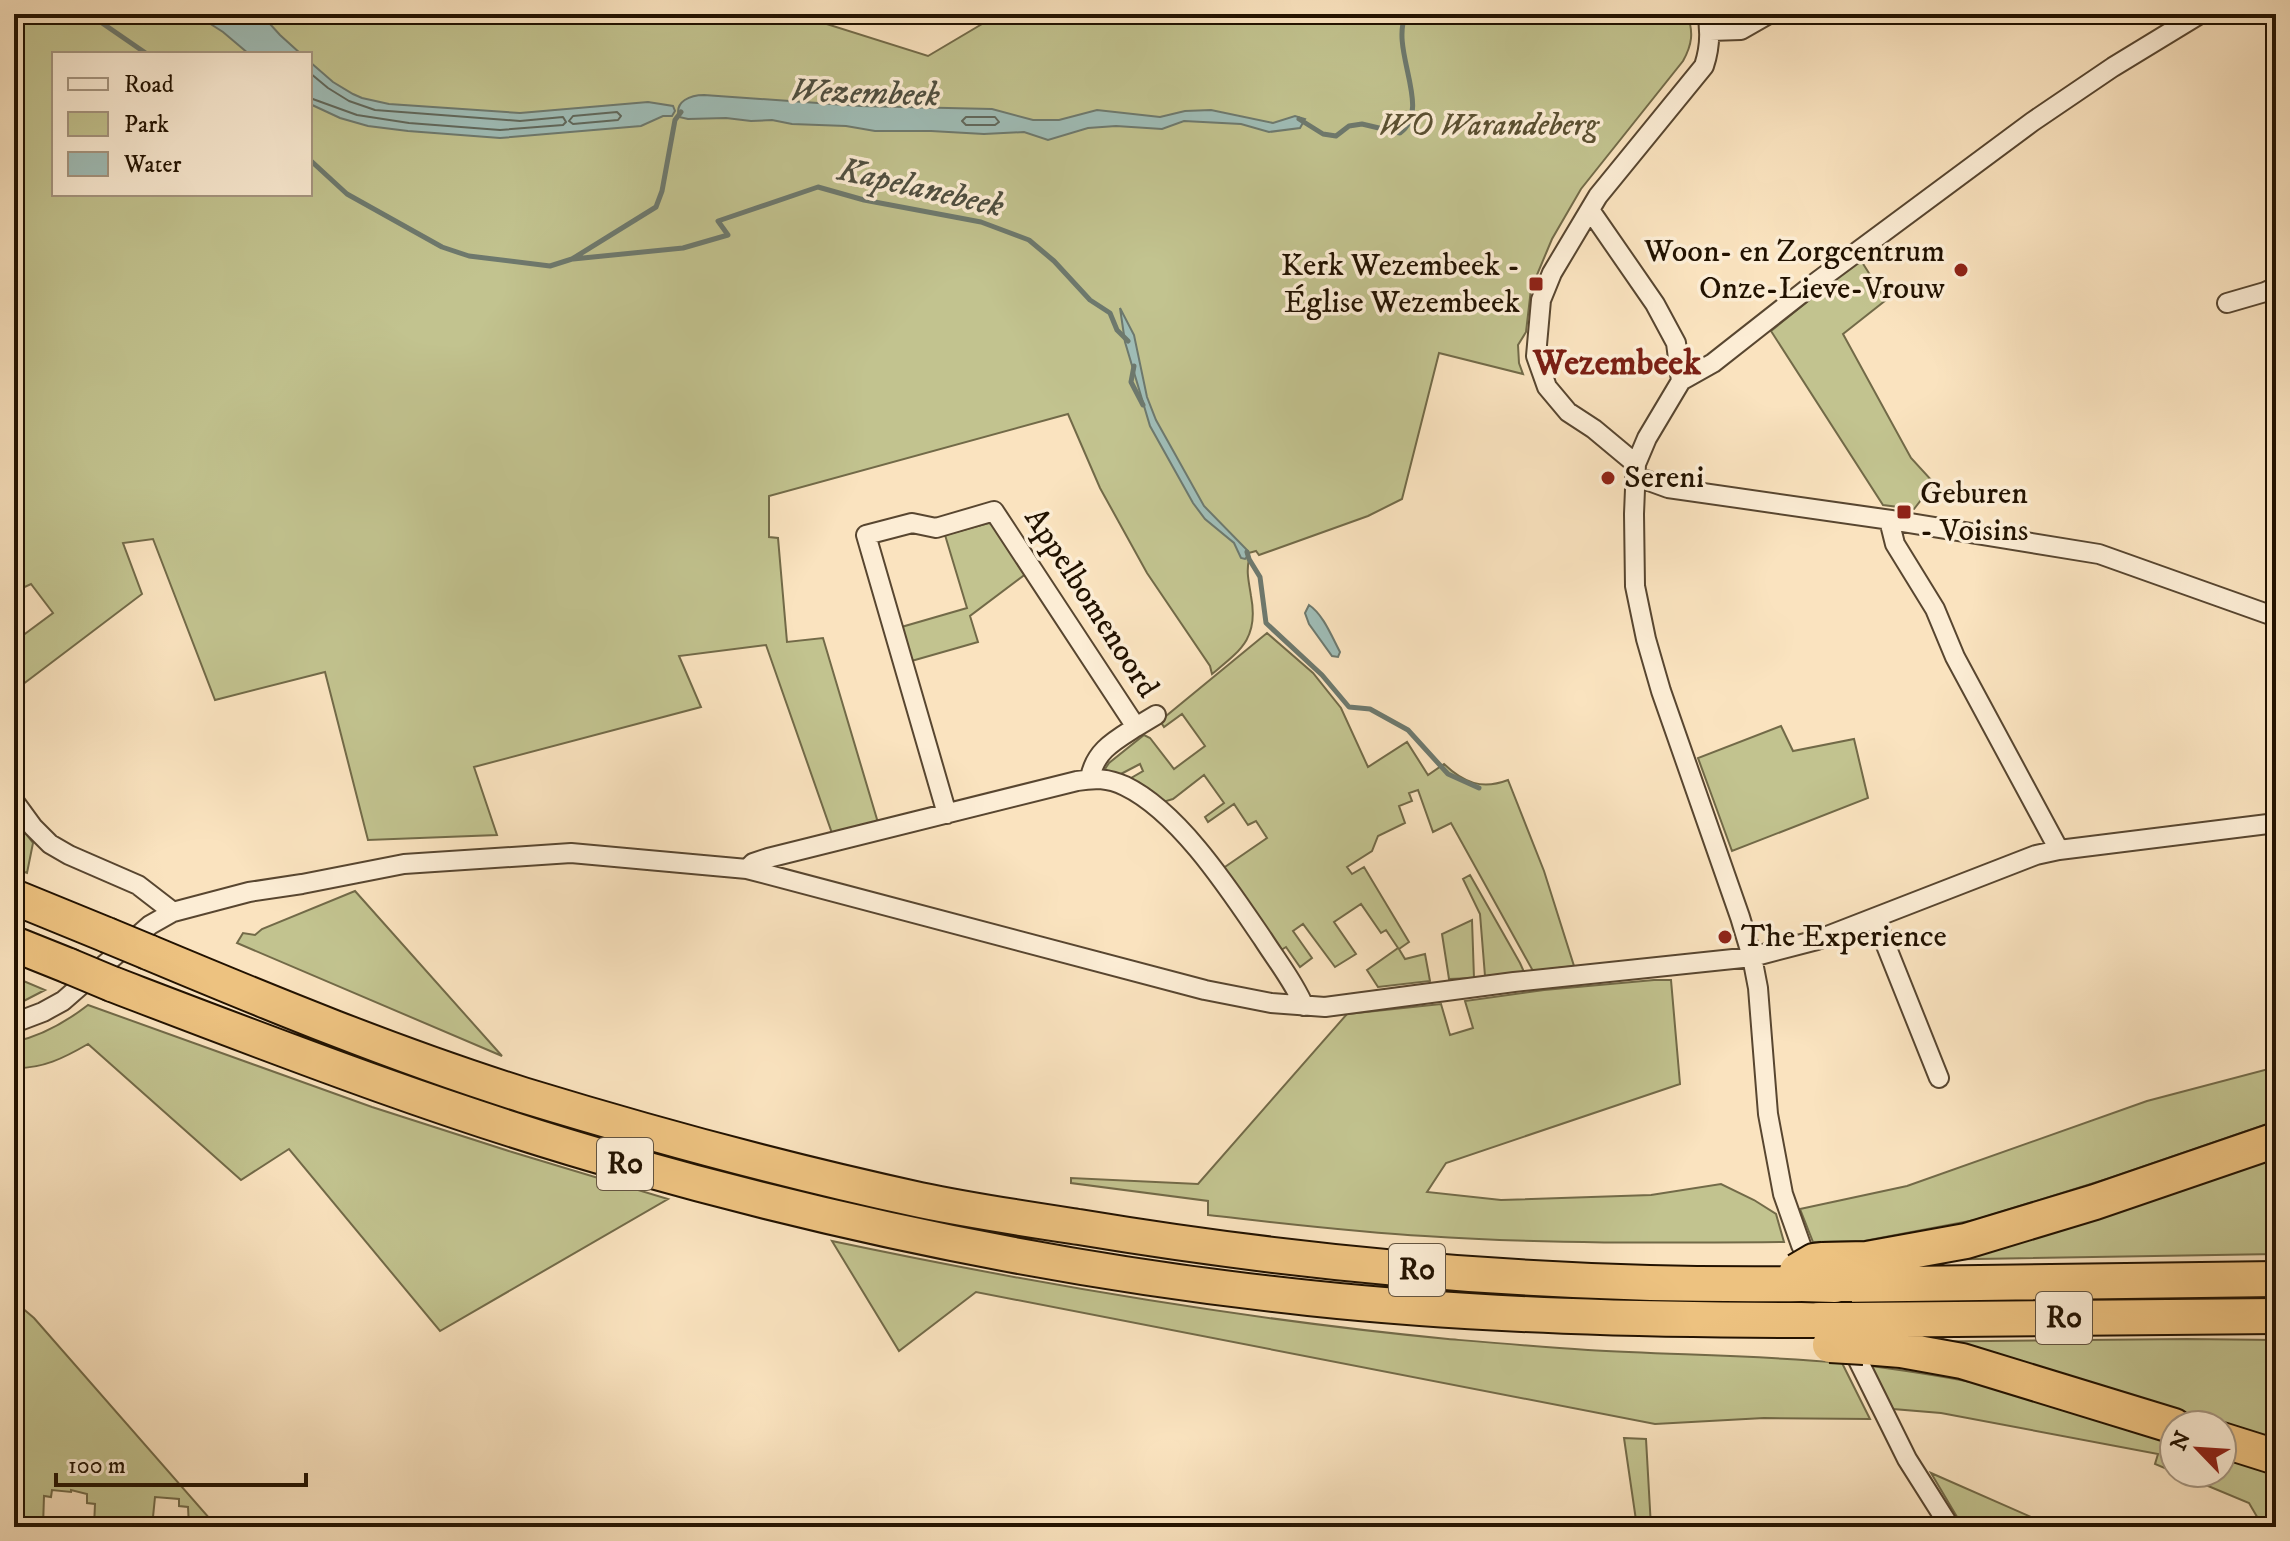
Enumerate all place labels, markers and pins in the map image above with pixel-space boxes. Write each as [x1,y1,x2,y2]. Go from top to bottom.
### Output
place label: Woon- en Zorgcentrum Onze-Lieve-Vrouw [1643,232,1946,309]
place label: Kerk Wezembeek - Église Wezembeek [1281,246,1520,323]
marker: Woon- en Zorgcentrum Onze-Lieve-Vrouw [1952,261,1970,279]
marker: Kerk Wezembeek - Église Wezembeek [1527,275,1545,293]
place label: Sereni [1624,458,1704,498]
marker: Sereni [1599,469,1617,487]
place label: Geburen - Voisins [1920,474,2029,551]
marker: Geburen - Voisins [1895,503,1913,521]
place label: The Experience [1741,917,1947,957]
marker: The Experience [1716,928,1734,946]

